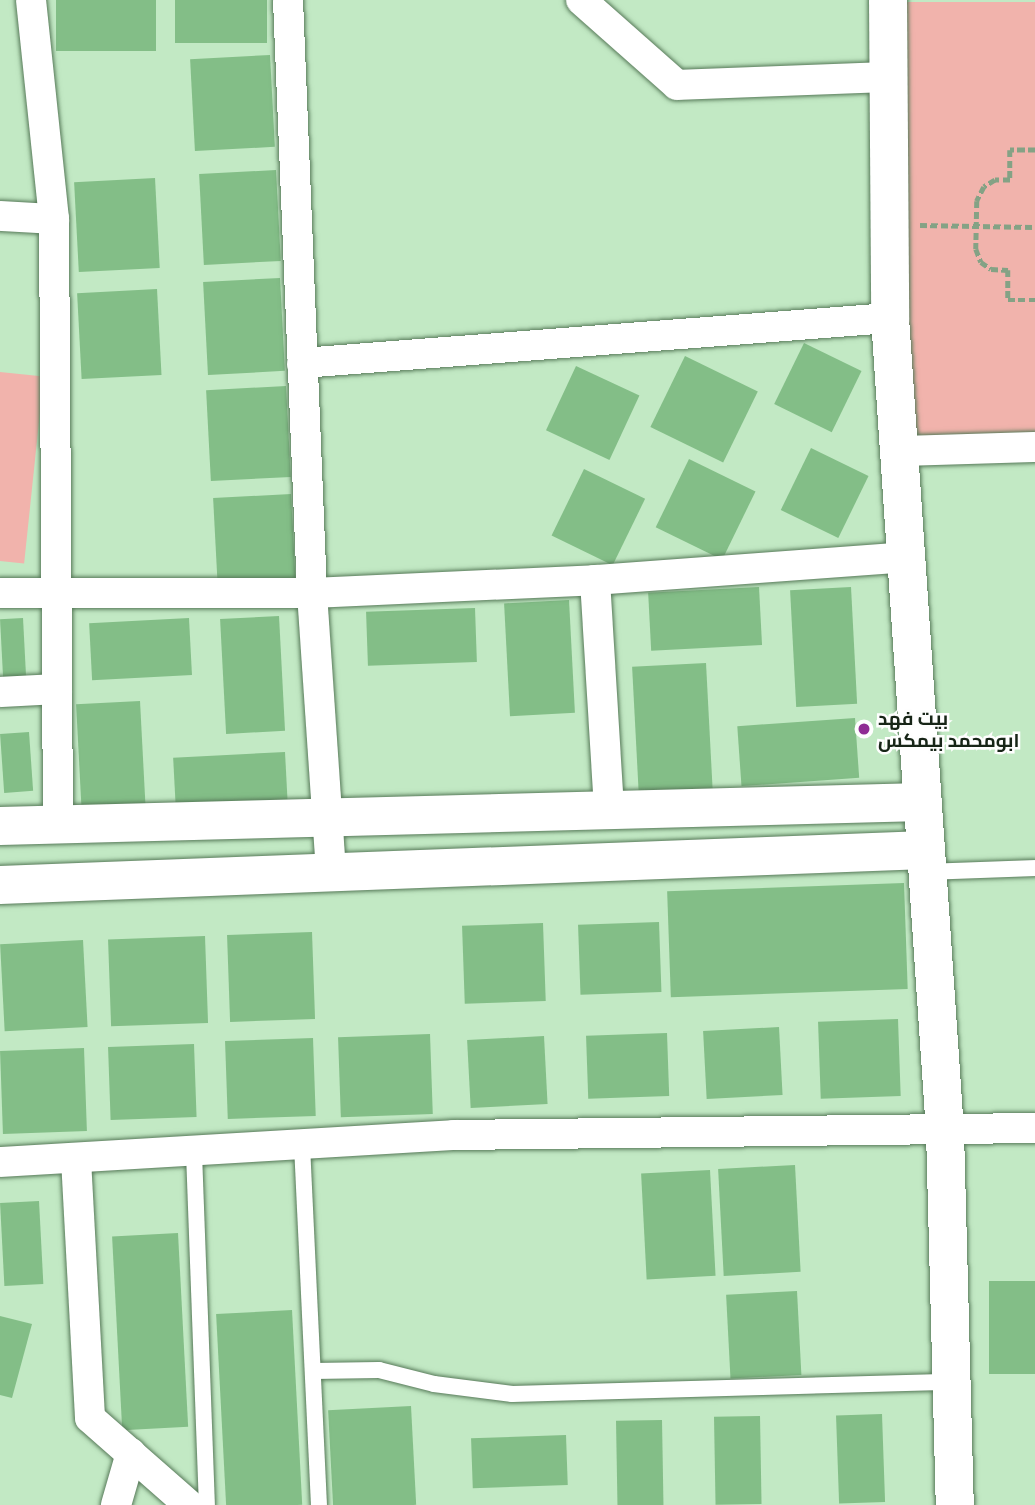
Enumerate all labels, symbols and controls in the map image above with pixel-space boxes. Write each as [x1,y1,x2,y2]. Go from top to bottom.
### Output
place label: بيت فهد ابومحمد بيمكس [878,707,1019,751]
marker: بيت فهد ابومحمد بيمكس [856,721,872,737]

